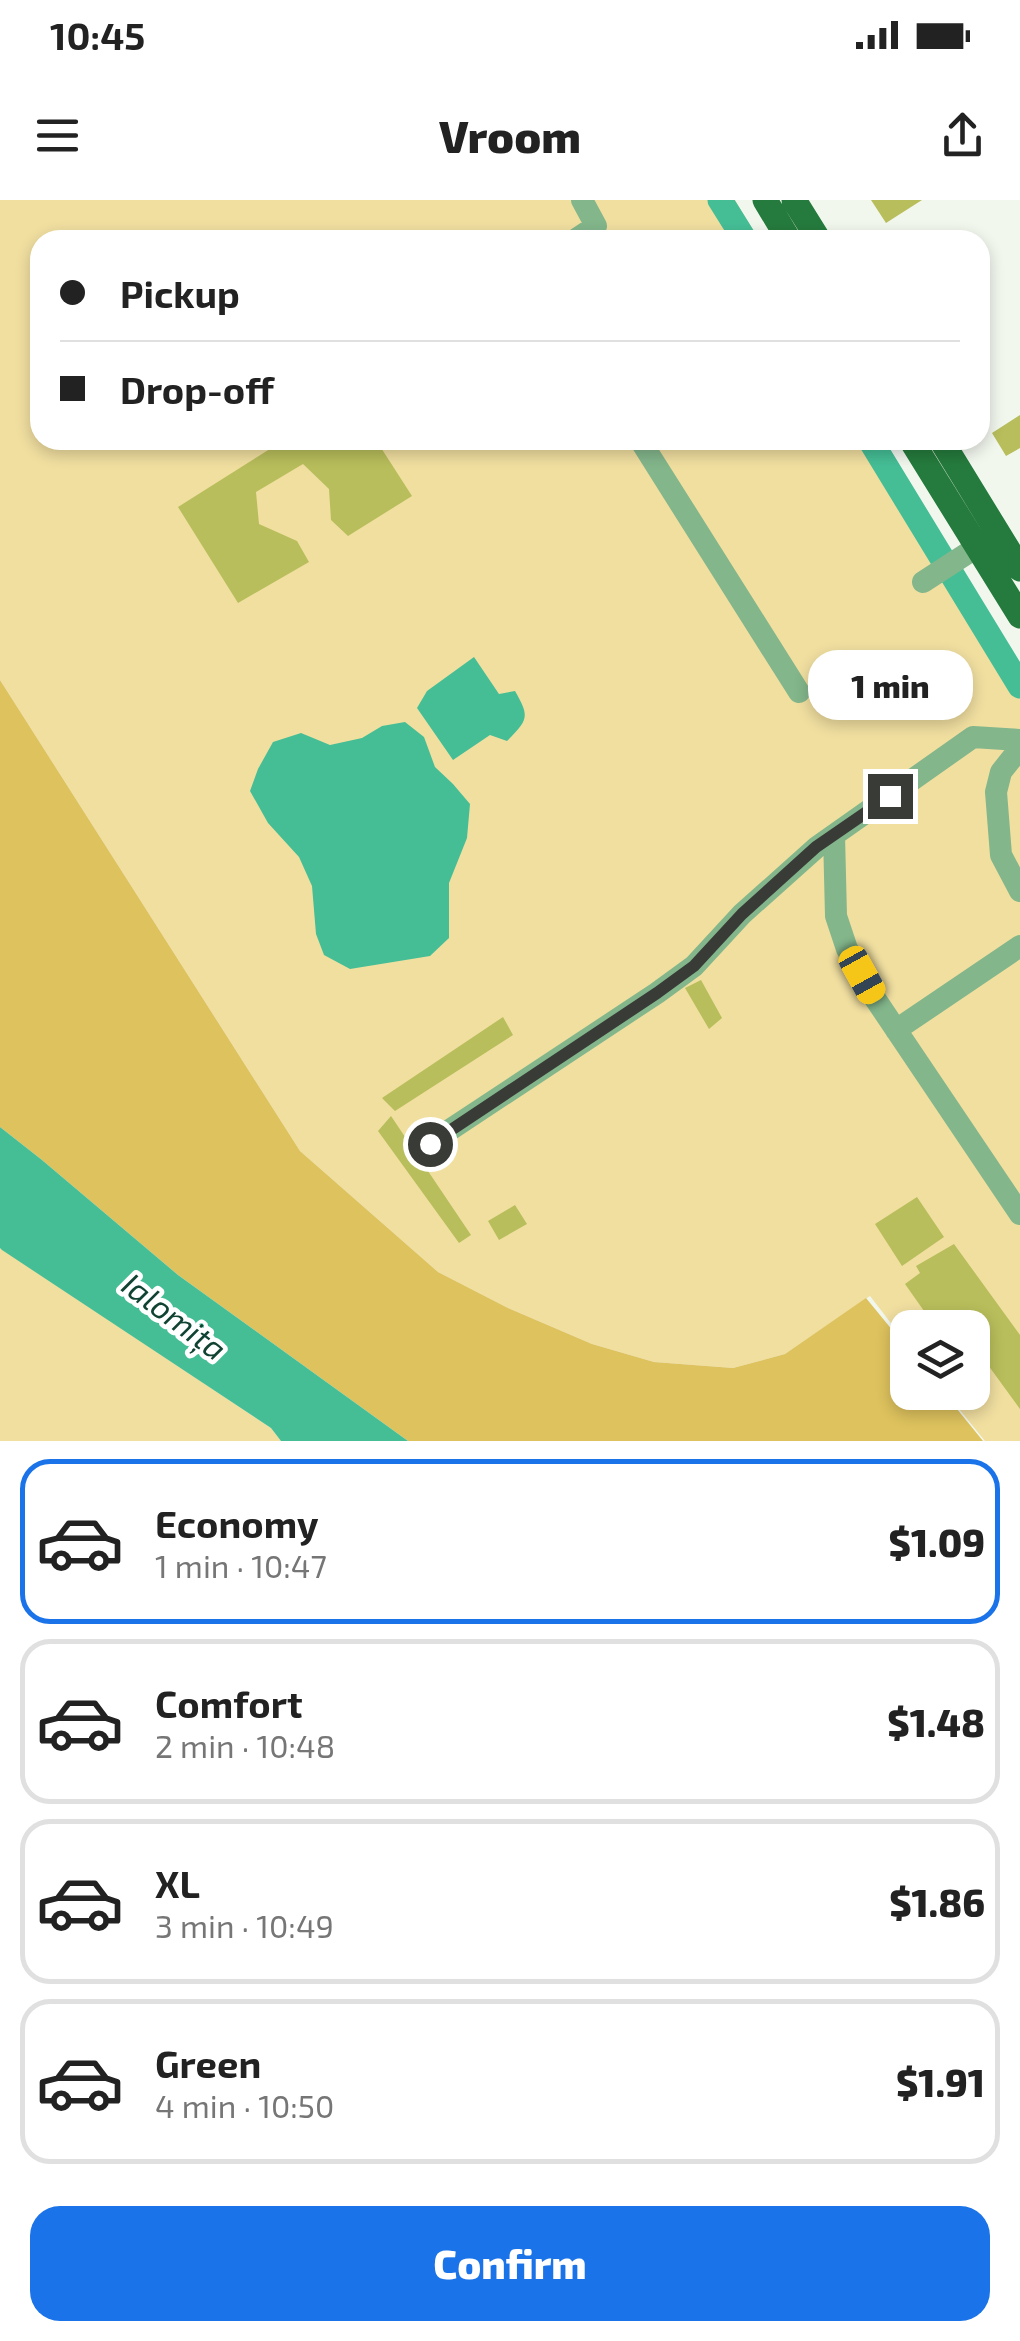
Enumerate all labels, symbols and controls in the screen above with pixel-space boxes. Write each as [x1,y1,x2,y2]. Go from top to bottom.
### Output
text: 10:45 [50,12,145,58]
icon: menu [30,108,85,163]
text: Vroom [439,108,581,162]
icon: share [935,108,990,163]
text: Pickup [120,270,240,316]
text: Drop-off [120,366,274,412]
callout: 1 min [808,651,972,721]
text: 1 min [851,666,930,704]
route end [868,774,913,819]
car [834,941,890,1009]
route start [408,1122,453,1167]
water label: Ialomița [114,1264,235,1369]
map controls [890,1310,990,1410]
button: layers [890,1310,990,1410]
icon: car [35,1497,125,1587]
text: Economy [155,1500,319,1546]
text: $1.09 [889,1519,985,1565]
text: 1 min · 10:47 [155,1546,327,1584]
icon: car [35,1677,125,1767]
text: Comfort [155,1680,303,1726]
text: $1.48 [887,1699,985,1745]
text: 2 min · 10:48 [155,1726,335,1764]
icon: car [35,1857,125,1947]
text: XL [155,1860,200,1906]
text: $1.86 [889,1879,985,1925]
text: 3 min · 10:49 [155,1906,334,1944]
icon: car [35,2037,125,2127]
text: Green [155,2040,261,2086]
text: $1.91 [896,2059,985,2105]
text: 4 min · 10:50 [155,2086,334,2124]
button: Confirm [30,2206,990,2321]

